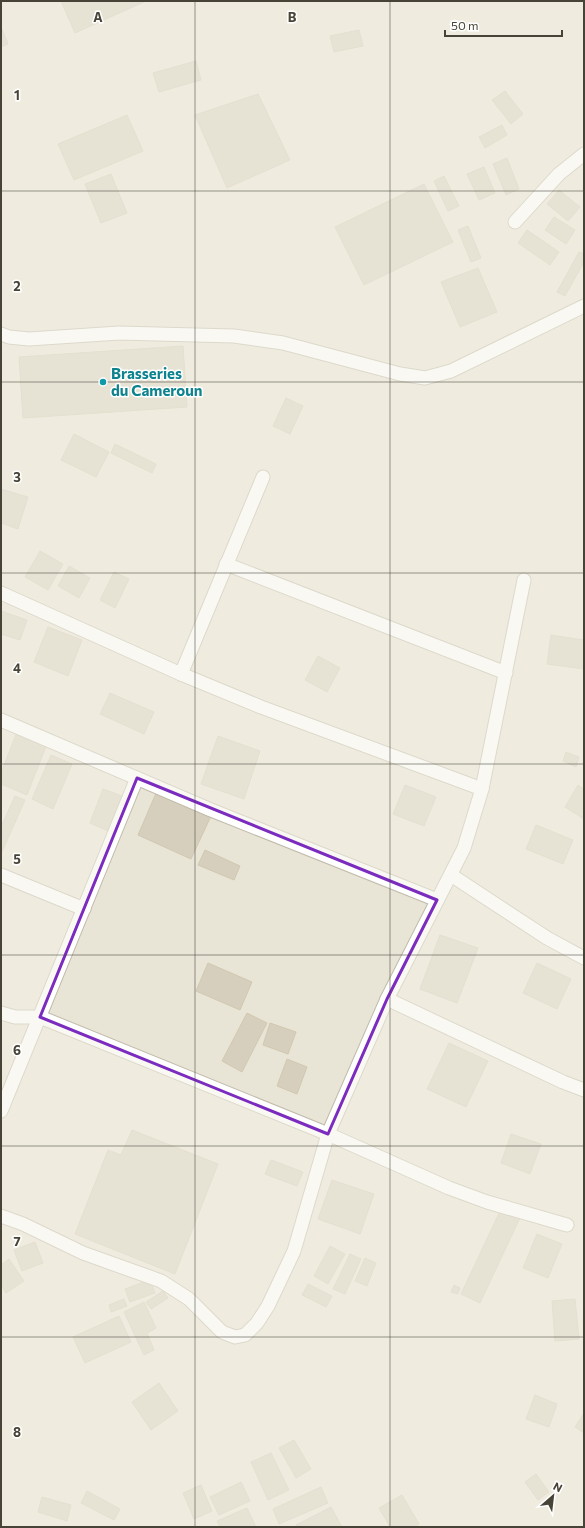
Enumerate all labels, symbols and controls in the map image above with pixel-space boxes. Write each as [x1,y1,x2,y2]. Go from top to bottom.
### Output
text: A [93,9,103,25]
text: B [288,9,297,25]
scale bar [445,12,562,38]
text: 50 m [451,18,479,32]
text: 1 [14,87,20,103]
text: 2 [13,278,21,294]
place label: Brasseries du Cameroun [111,364,203,399]
marker: Brasseries du Cameroun [98,377,108,387]
text: 3 [13,469,21,485]
text: 4 [13,660,21,676]
text: 5 [13,851,21,867]
text: 6 [13,1042,21,1058]
text: 7 [13,1233,21,1249]
text: 8 [13,1424,21,1440]
north arrow [533,1476,573,1516]
text: N [551,1479,565,1494]

